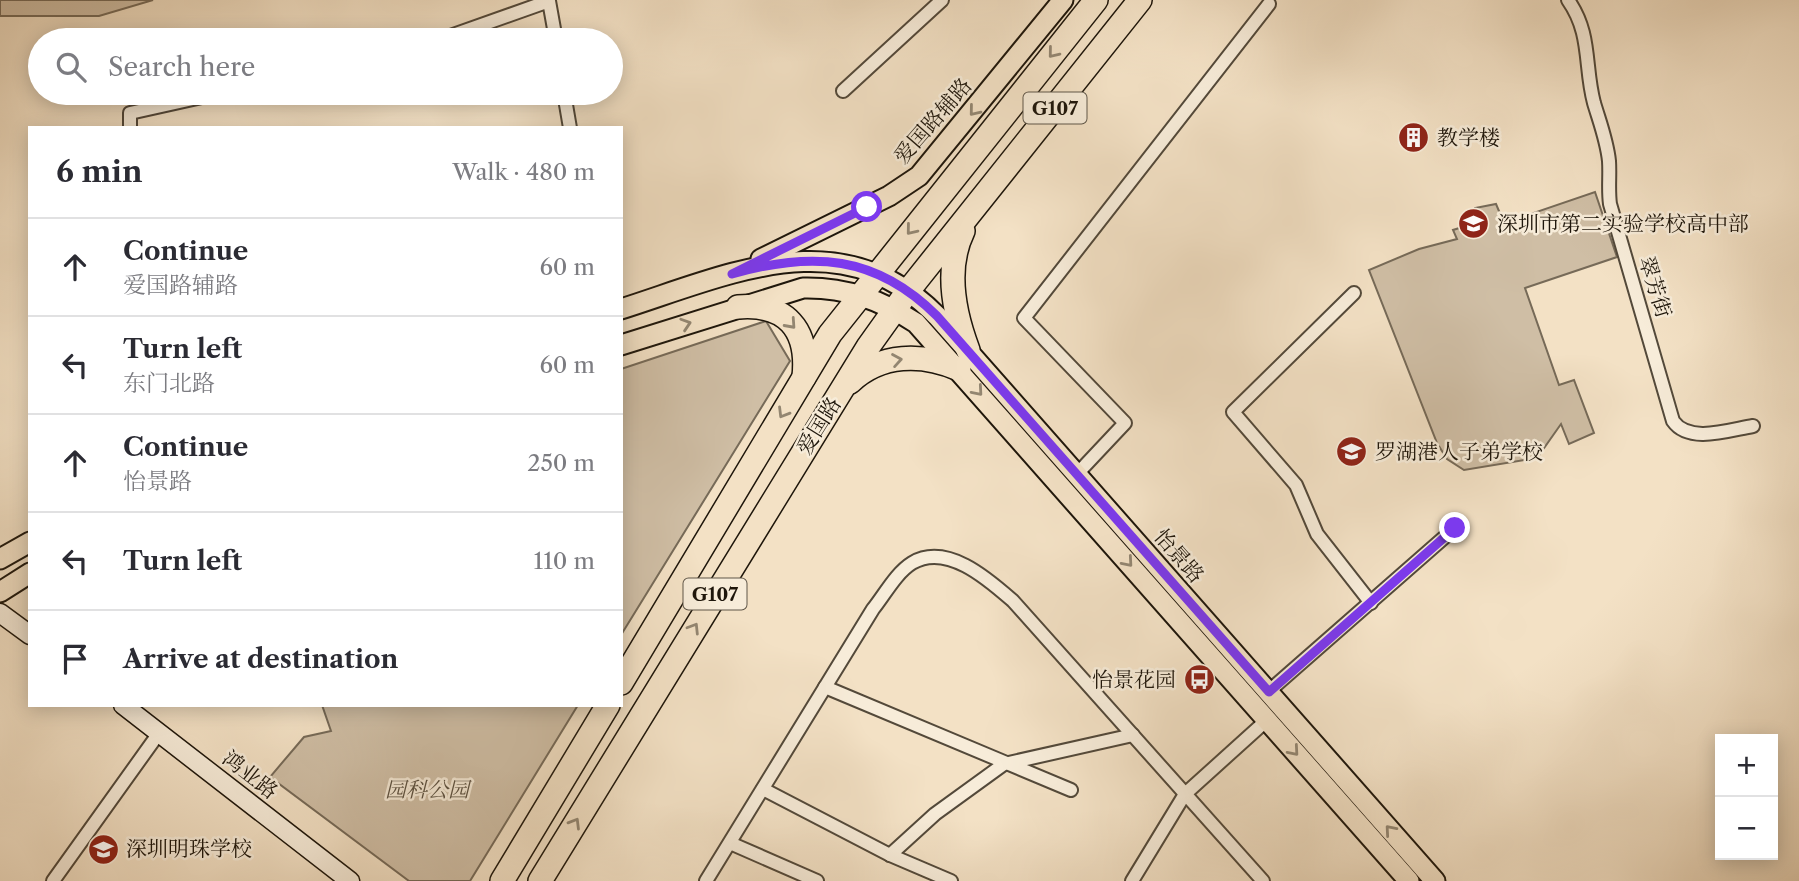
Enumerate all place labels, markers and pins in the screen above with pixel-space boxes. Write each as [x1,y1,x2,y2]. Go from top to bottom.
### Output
building icon: 教学楼 [1397,121,1431,155]
place label: 教学楼 [1437,125,1500,150]
school or university icon: 深圳市第二实验学校高中部 [1457,207,1491,241]
place label: 深圳市第二实验学校高中部 [1497,211,1749,236]
school or university icon: 罗湖港人子弟学校 [1335,435,1369,469]
place label: 罗湖港人子弟学校 [1375,439,1543,464]
bus stop icon: 怡景花园 [1182,663,1216,697]
place label: 怡景花园 [1092,667,1176,692]
school or university icon: 深圳明珠学校 [86,832,120,866]
place label: 深圳明珠学校 [126,836,252,861]

